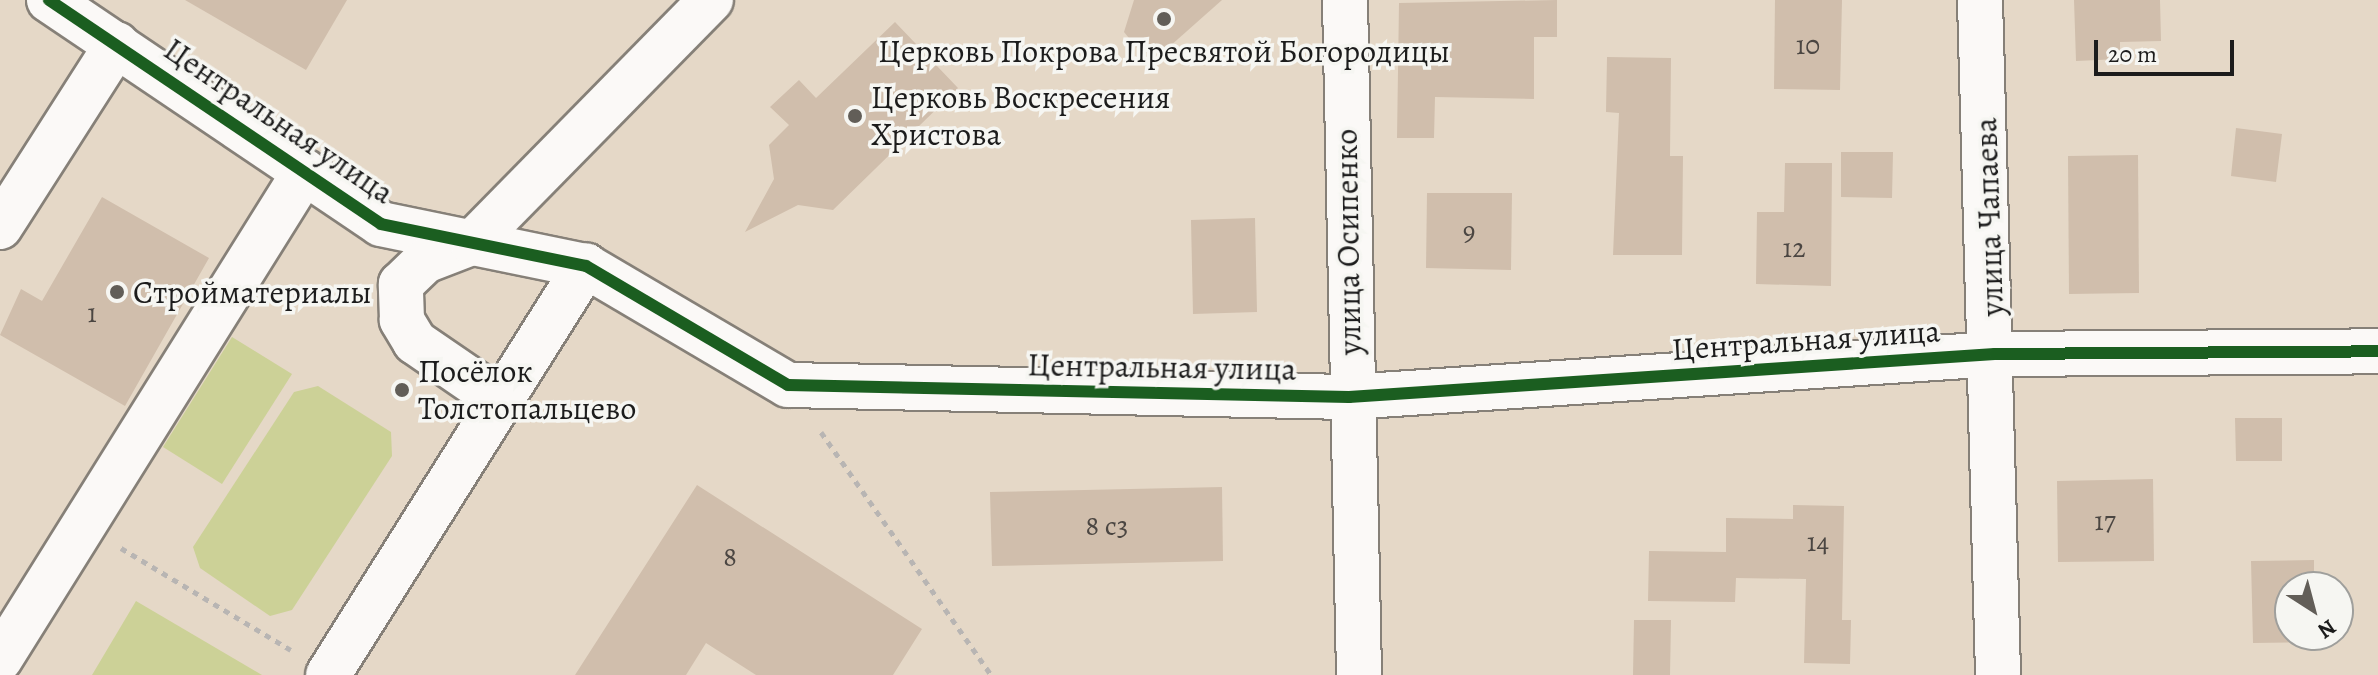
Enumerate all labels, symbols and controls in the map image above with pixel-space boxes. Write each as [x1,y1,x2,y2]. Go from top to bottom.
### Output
marker: Церковь Покрова Пресвятой Богородицы [1155,10,1173,28]
scale bar [2098,24,2238,74]
house number: 10 [1796,28,1820,62]
street label: Центральная улица [157,30,401,212]
place label: Церковь Покрова Пресвятой Богородицы [878,32,1450,70]
text: 20 m [2108,38,2157,70]
place label: Церковь Воскресения Христова [871,79,1171,154]
marker: Церковь Воскресения Христова [846,107,864,125]
street label: улица Чапаева [1966,117,2012,317]
street label: улица Осипенко [1327,129,1369,355]
house number: 9 [1463,214,1475,248]
house number: 12 [1783,231,1805,265]
place label: Стройматериалы [133,273,372,311]
marker: Стройматериалы [108,283,126,301]
house number: 1 [87,296,97,330]
street label: Центральная улица [1671,311,1941,369]
street label: Центральная улица [1027,345,1297,389]
place label: Посёлок Толстопальцево [418,353,636,428]
marker: Посёлок Толстопальцево [393,381,411,399]
house number: 17 [2094,504,2116,538]
house number: 8 с3 [1086,509,1128,543]
house number: 14 [1807,525,1829,559]
house number: 8 [723,540,737,574]
north arrow [2274,571,2354,651]
text: N [2312,612,2342,646]

